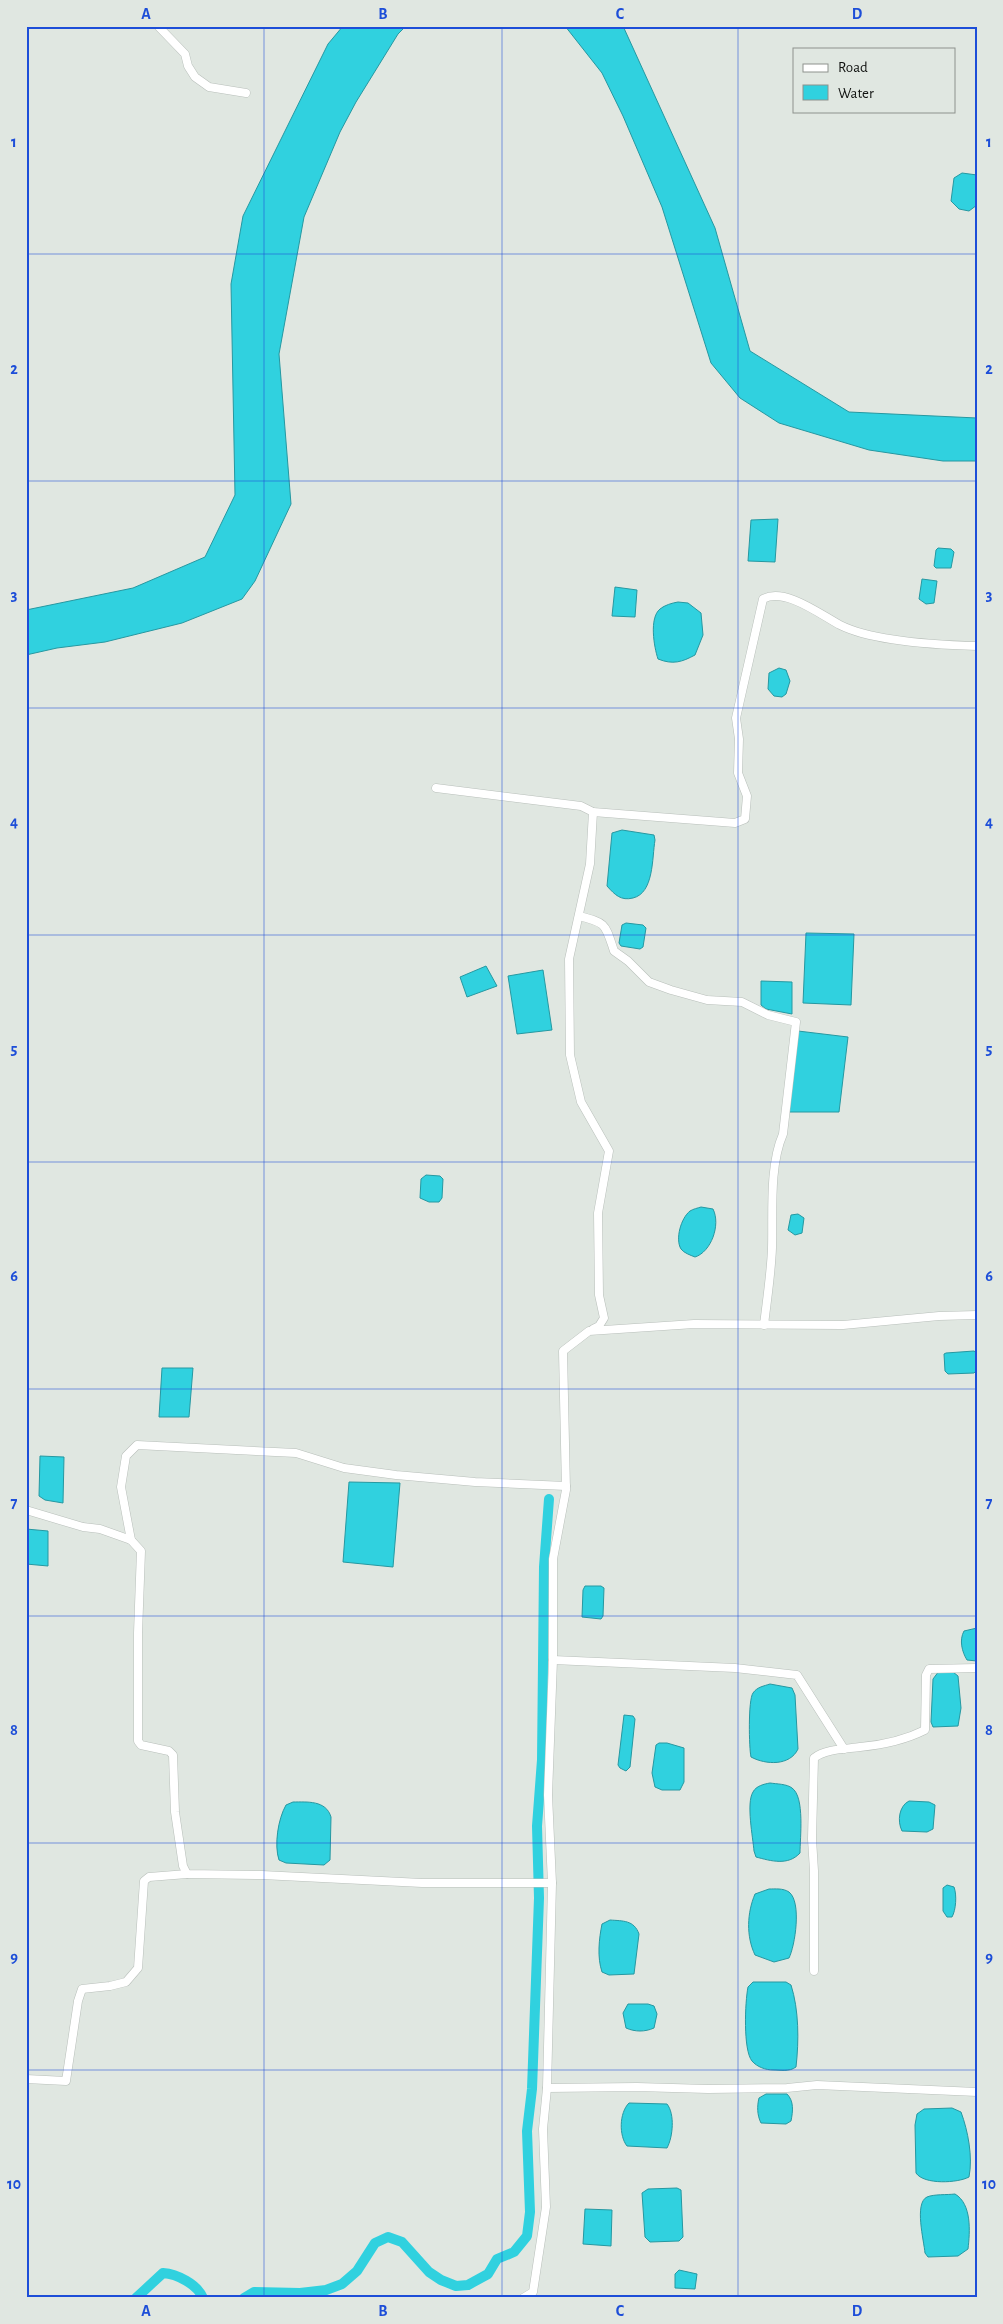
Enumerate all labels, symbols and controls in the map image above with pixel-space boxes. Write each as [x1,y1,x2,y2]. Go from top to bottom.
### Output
text: A [141,6,151,22]
text: B [378,6,388,22]
text: C [616,6,625,22]
text: D [852,6,863,22]
legend [793,48,956,112]
text: Road [838,60,868,75]
text: Water [838,86,874,101]
text: 1 [11,134,17,150]
text: 1 [986,134,992,150]
text: 2 [10,361,18,377]
text: 2 [985,361,993,377]
text: 3 [11,587,18,603]
text: 3 [986,587,993,603]
text: 4 [10,814,18,830]
text: 4 [985,814,993,830]
text: 5 [11,1041,18,1057]
text: 5 [986,1041,993,1057]
text: 6 [10,1268,18,1284]
text: 6 [985,1268,993,1284]
text: 7 [11,1495,18,1511]
text: 7 [986,1495,993,1511]
text: 8 [10,1722,18,1738]
text: 8 [985,1722,993,1738]
text: 9 [10,1949,18,1965]
text: 9 [985,1949,993,1965]
text: 10 [7,2176,21,2192]
text: 10 [982,2176,996,2192]
text: A [141,2303,151,2319]
text: B [378,2303,388,2319]
text: C [616,2303,625,2319]
text: D [852,2303,863,2319]

